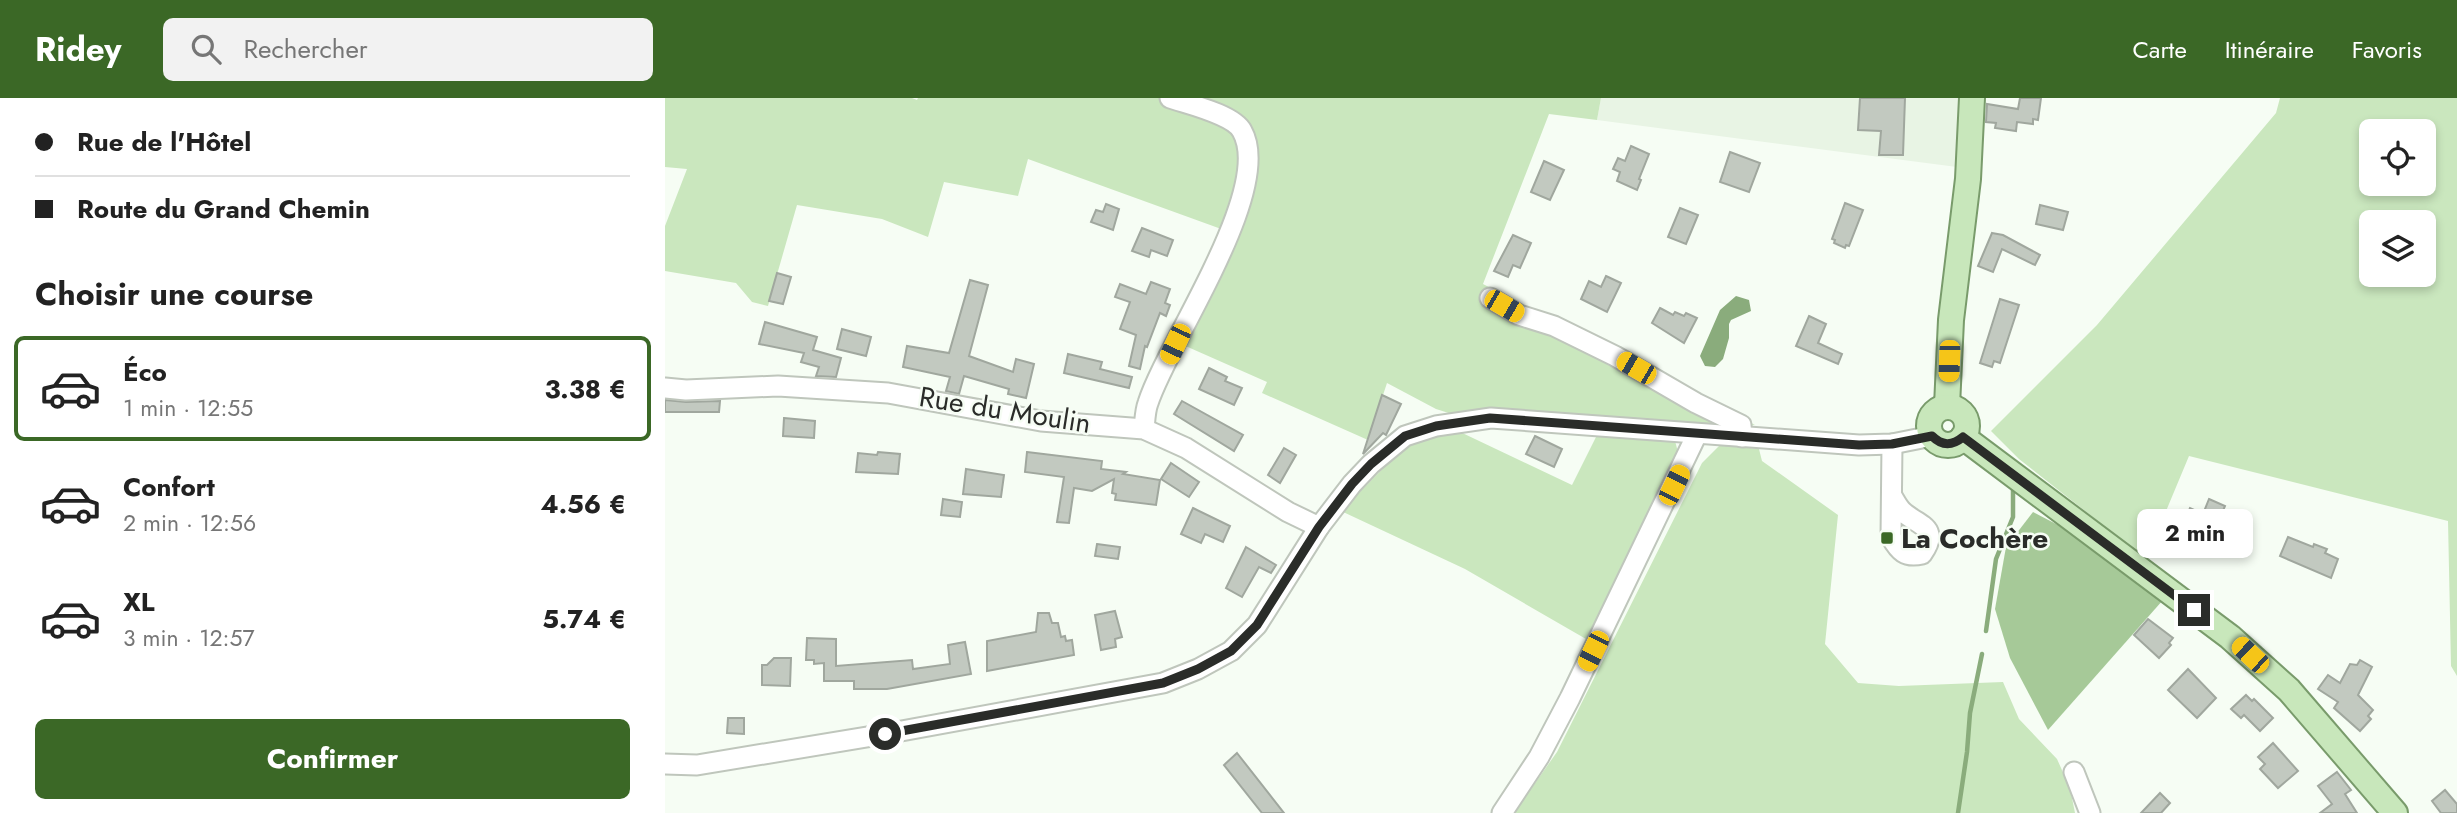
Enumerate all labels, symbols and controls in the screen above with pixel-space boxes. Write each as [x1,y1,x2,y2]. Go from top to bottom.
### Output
search box [163,18,653,81]
text: Ridey [35,26,121,73]
icon: search [187,30,225,68]
text: Rechercher [243,30,368,68]
text: Carte [2132,32,2187,67]
text: Itinéraire [2225,32,2314,67]
text: Favoris [2352,32,2422,67]
map controls [2359,119,2436,287]
button: locate [2359,119,2436,196]
text: Rue de l'Hôtel [77,123,251,161]
text: Route du Grand Chemin [77,190,370,228]
button: layers [2359,210,2436,287]
text: Choisir une course [35,271,313,317]
car [1481,286,1528,326]
car [1157,321,1194,367]
car [1938,340,1961,382]
car [1613,348,1660,388]
text: Éco [123,353,167,391]
icon: car [39,357,102,420]
text: 3.38 € [545,370,626,408]
street label: Rue du Moulin [916,376,1094,444]
text: 1 min · 12:55 [123,391,253,425]
car [1656,462,1693,508]
text: Confort [123,468,215,506]
icon: car [39,472,102,535]
text: 4.56 € [540,485,626,523]
text: 2 min · 12:56 [123,506,256,540]
callout: 2 min [2136,508,2252,558]
text: 2 min [2165,516,2225,550]
place label: La Cochère [1901,518,2048,559]
marker: La Cochère [1879,530,1895,546]
text: XL [123,583,155,621]
icon: car [39,587,102,650]
route end [2178,594,2210,626]
text: 5.74 € [542,600,626,638]
text: 3 min · 12:57 [123,621,255,655]
car [1575,628,1612,674]
car [2228,633,2273,677]
route start [869,718,901,750]
button: Confirmer [35,719,630,799]

